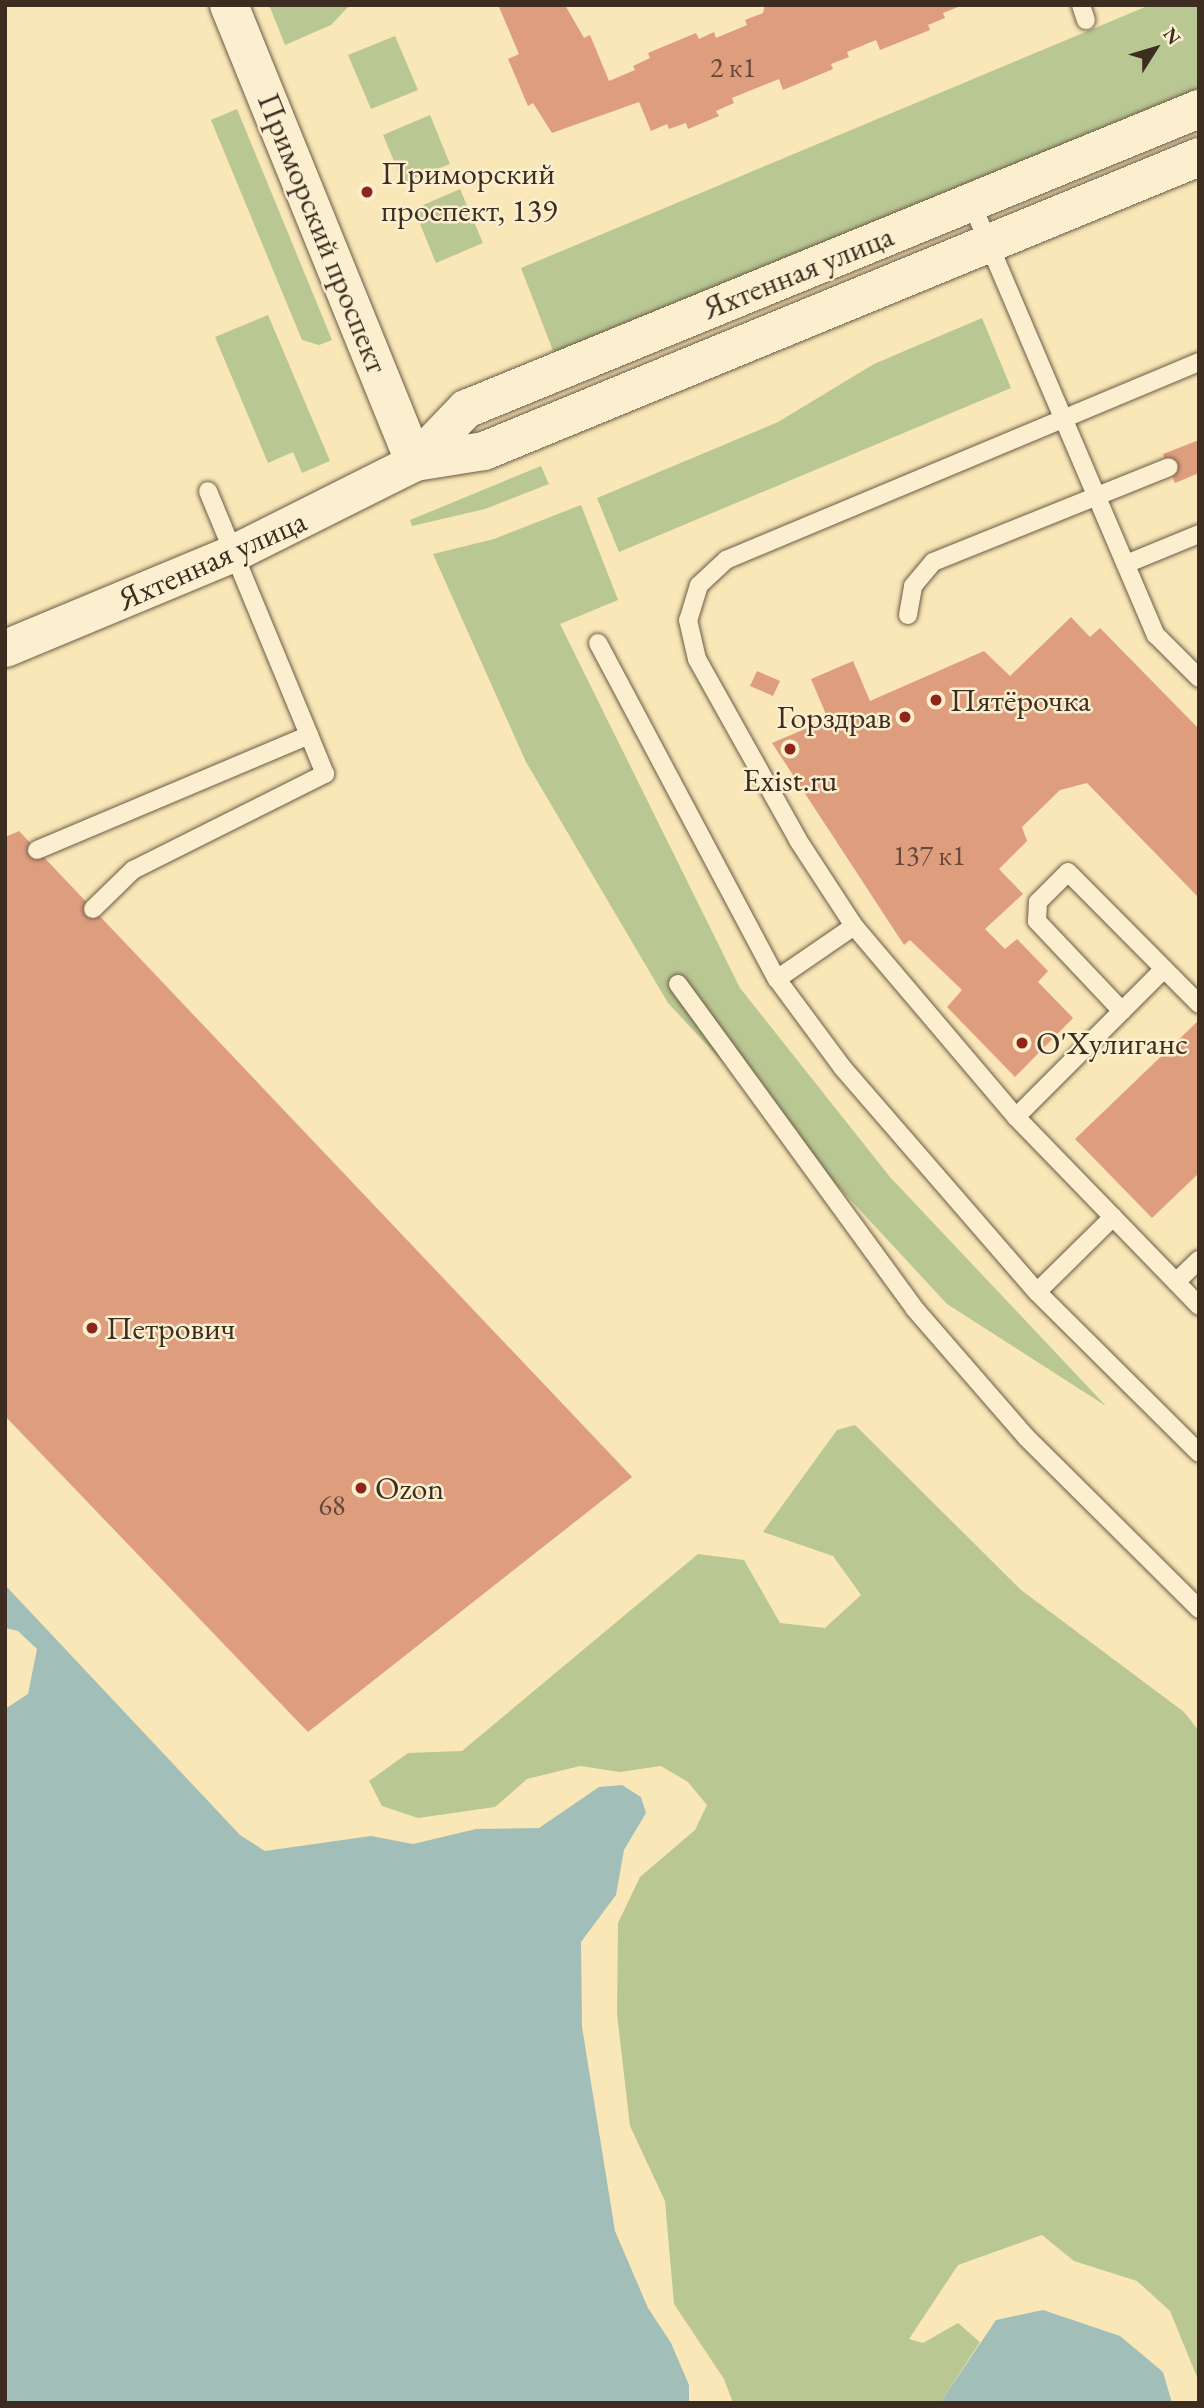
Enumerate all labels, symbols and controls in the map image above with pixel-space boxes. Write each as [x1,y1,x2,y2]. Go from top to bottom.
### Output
north arrow [1120,14,1190,84]
text: N [1158,22,1187,50]
house number: 2 к1 [710,50,756,84]
street label: Приморский проспект [249,87,397,379]
place label: Приморский проспект, 139 [381,155,557,230]
marker: Приморский проспект, 139 [359,184,375,200]
street label: Яхтенная улица [697,216,899,328]
street label: Яхтенная улица [112,501,312,619]
place label: Пятёрочка [950,681,1091,719]
marker: Пятёрочка [928,692,944,708]
place label: Горздрав [777,698,891,736]
marker: Горздрав [897,709,913,725]
marker: Exist.ru [782,741,798,757]
place label: Exist.ru [743,761,837,799]
house number: 137 к1 [893,838,965,872]
place label: О'Хулиганс [1036,1024,1188,1062]
marker: О'Хулиганс [1014,1035,1030,1051]
place label: Петрович [106,1309,235,1347]
marker: Петрович [84,1320,100,1336]
place label: Ozon [375,1469,444,1507]
marker: Ozon [353,1480,369,1496]
house number: 68 [319,1488,345,1522]

